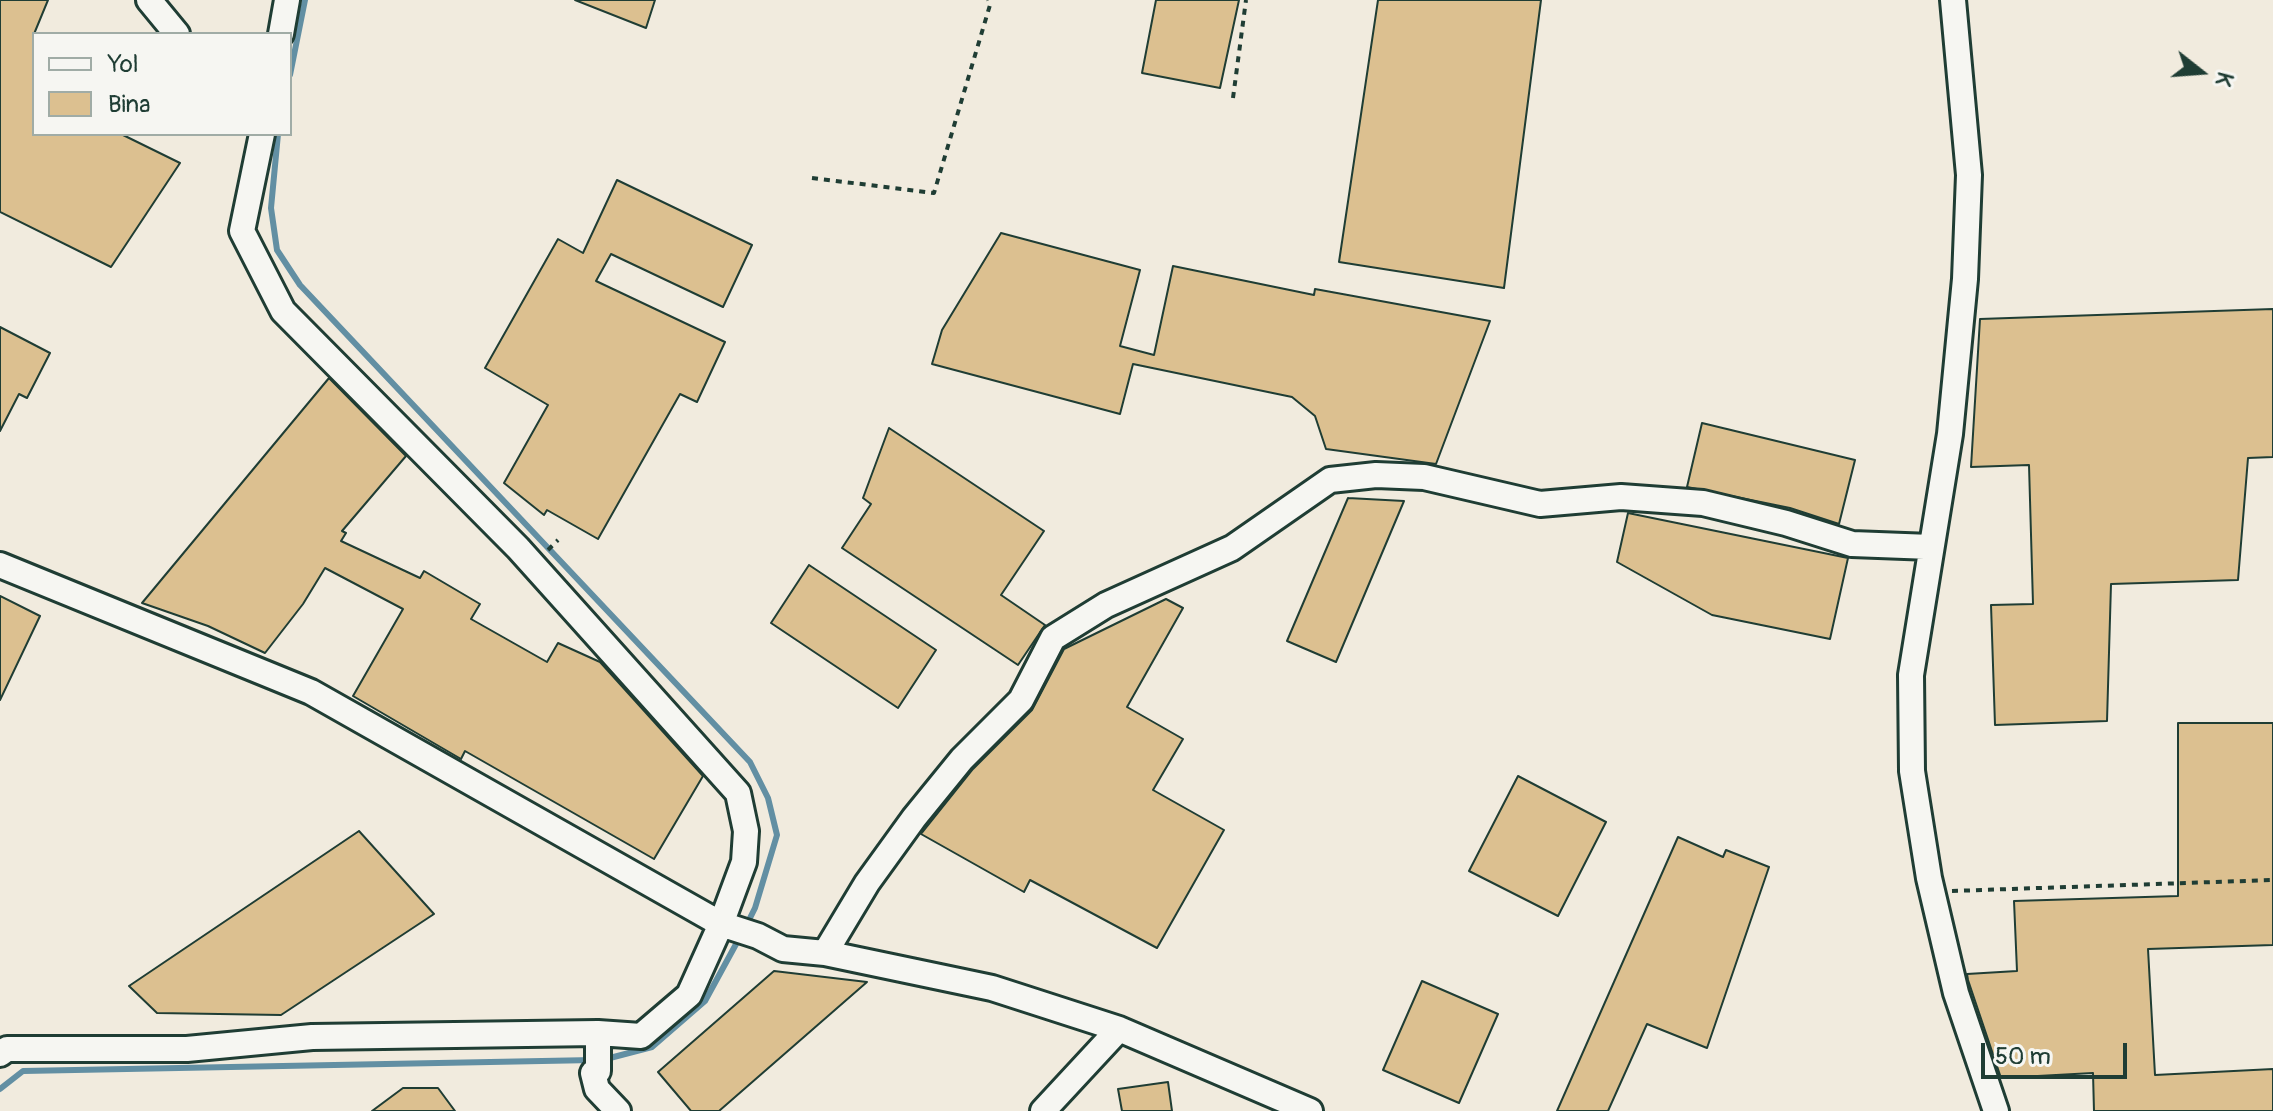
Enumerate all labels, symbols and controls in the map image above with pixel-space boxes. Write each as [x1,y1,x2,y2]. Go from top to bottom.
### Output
legend [32,32,292,136]
north arrow [2161,32,2241,112]
text: Yol [108,50,138,79]
text: K [2209,69,2239,89]
text: Bina [108,90,150,119]
scale bar [1985,1027,2131,1077]
text: 50 m [1995,1042,2051,1071]

